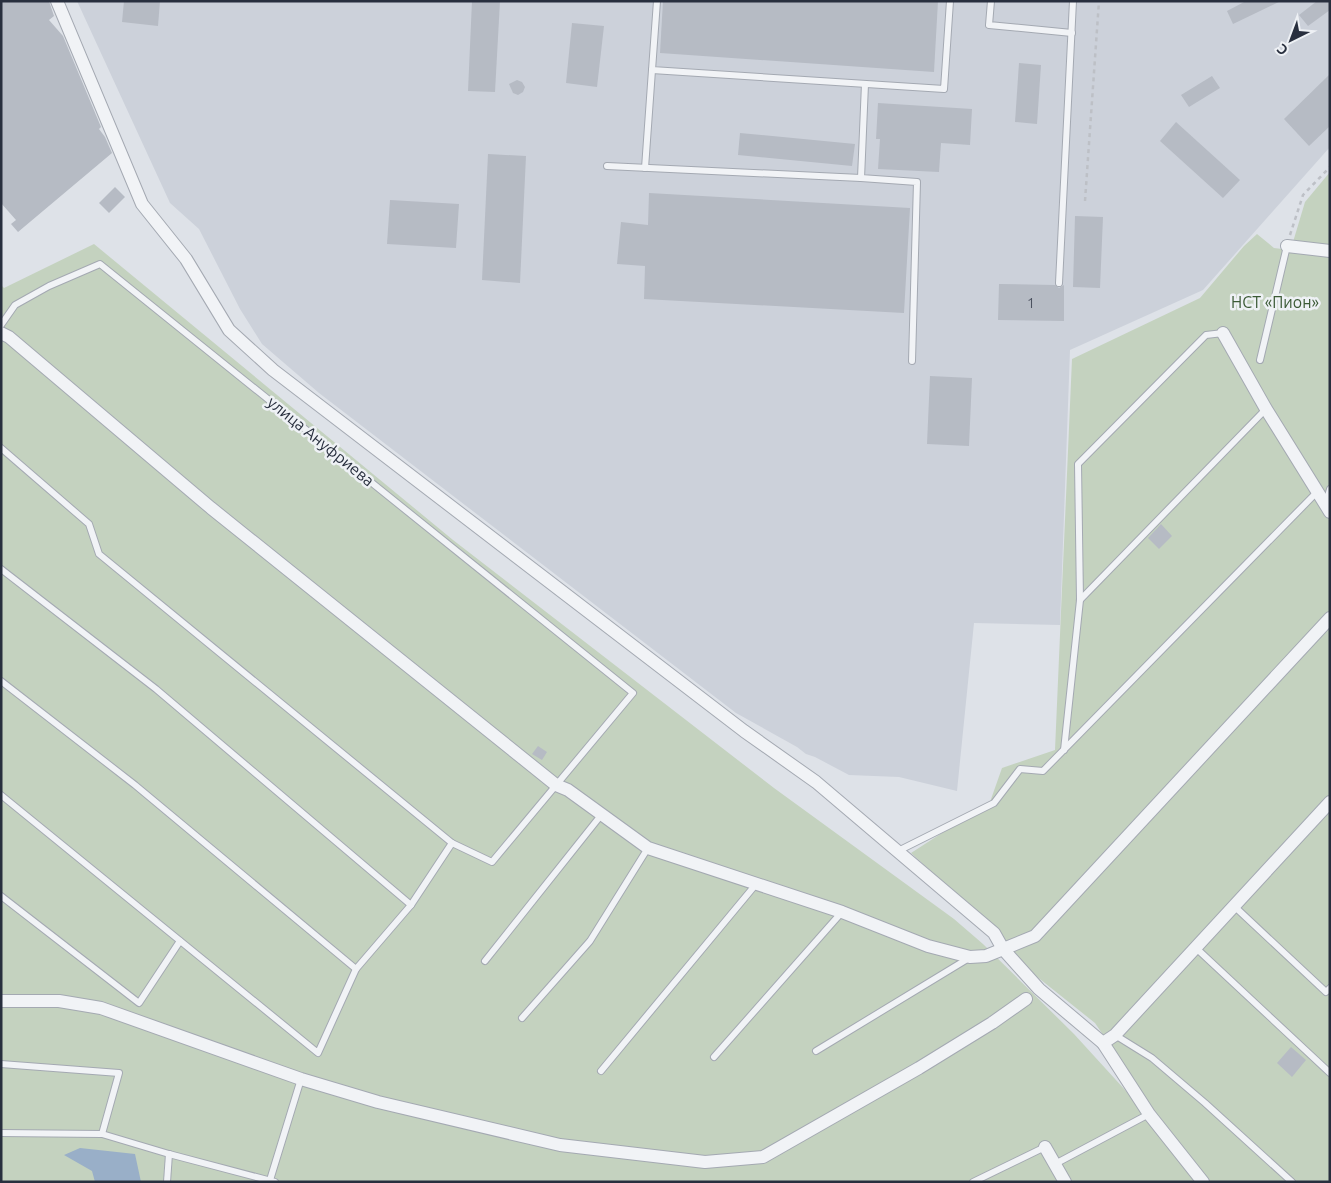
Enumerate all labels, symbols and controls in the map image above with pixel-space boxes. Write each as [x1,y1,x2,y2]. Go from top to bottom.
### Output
north arrow [1266,15,1316,65]
text: С [1274,41,1291,59]
park label: НСТ «Пион» [1231,293,1319,311]
house number: 1 [1027,295,1035,311]
street label: улица Ануфриева [264,393,378,489]

